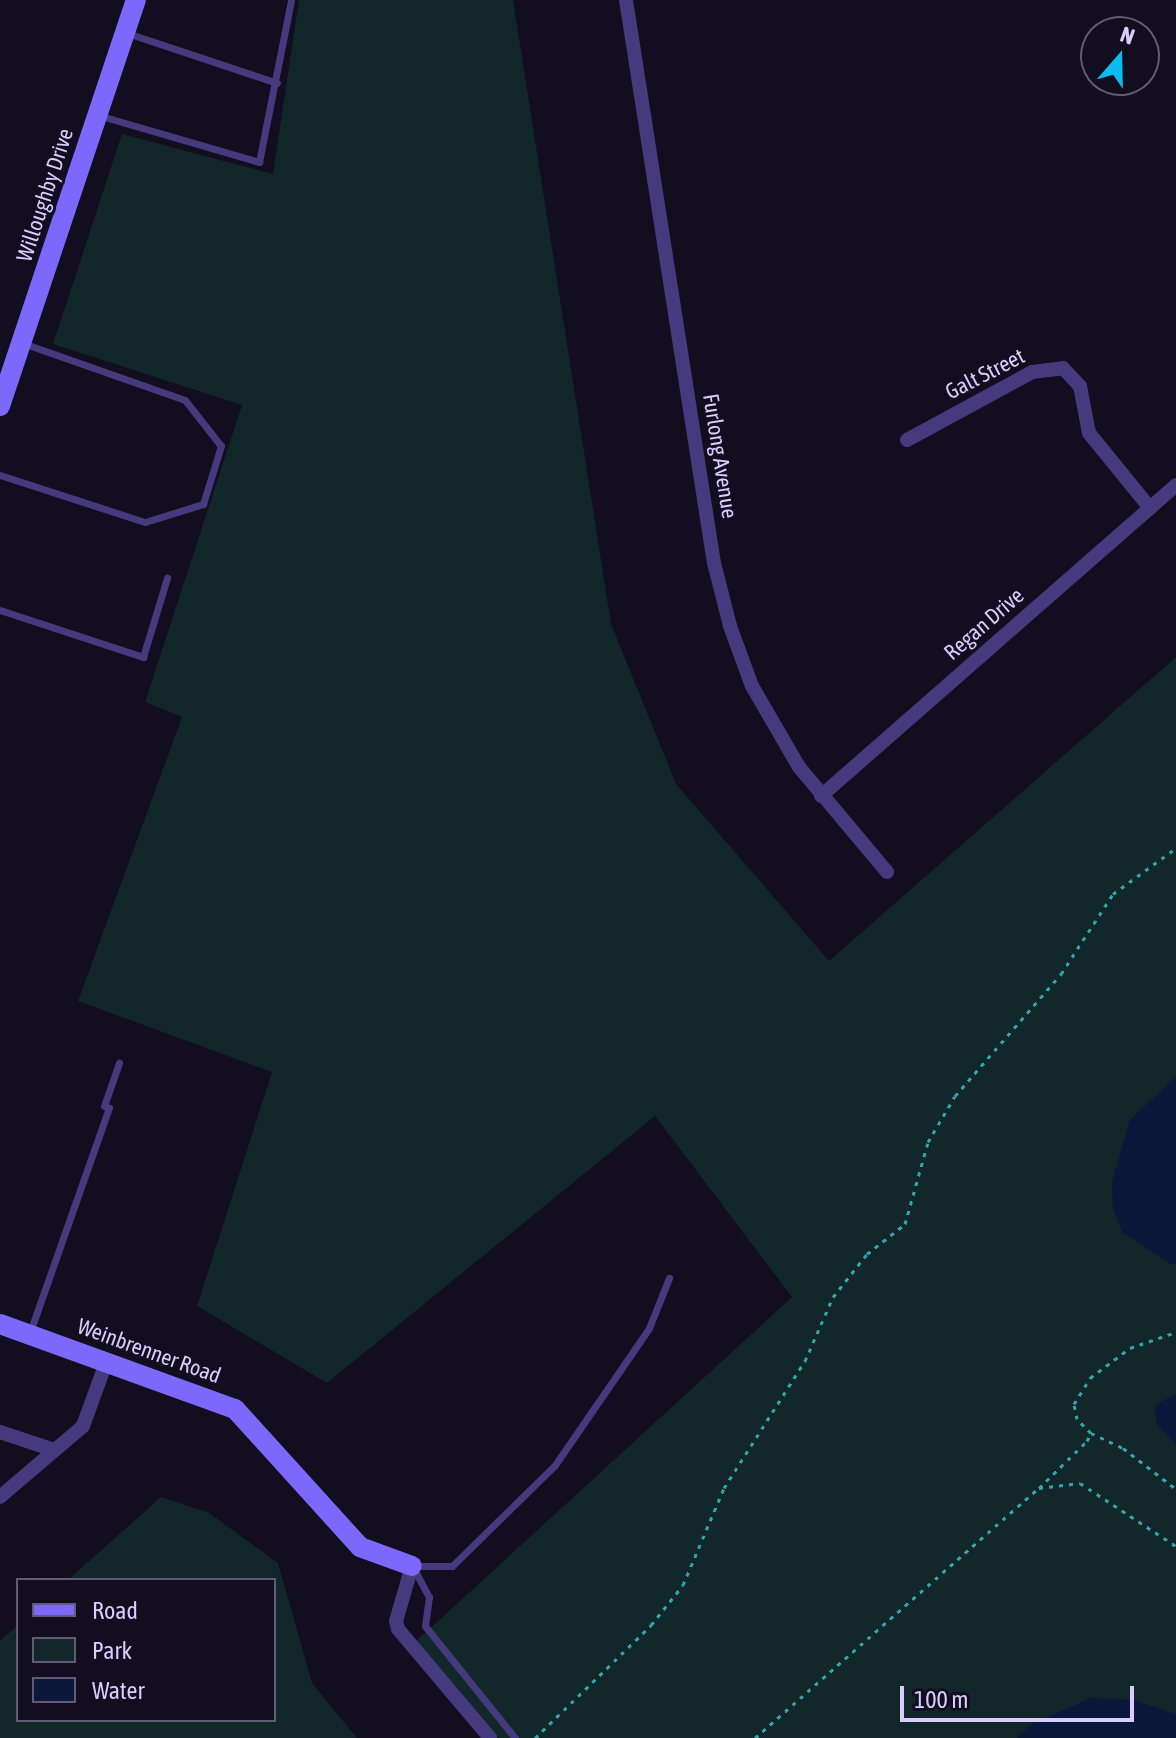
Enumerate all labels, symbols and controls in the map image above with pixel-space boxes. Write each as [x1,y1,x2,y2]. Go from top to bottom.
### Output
north arrow [1080,16,1160,96]
text: N [1117,21,1138,50]
street label: Willoughby Drive [11,125,79,265]
street label: Galt Street [941,343,1029,405]
street label: Furlong Avenue [697,392,743,520]
street label: Regan Drive [939,582,1029,666]
street label: Weinbrenner Road [74,1313,224,1389]
legend [16,1578,276,1722]
text: Road [92,1597,138,1624]
text: Park [92,1637,132,1664]
scale bar [904,1670,1138,1720]
text: Water [92,1677,145,1704]
text: 100 m [914,1686,968,1713]

